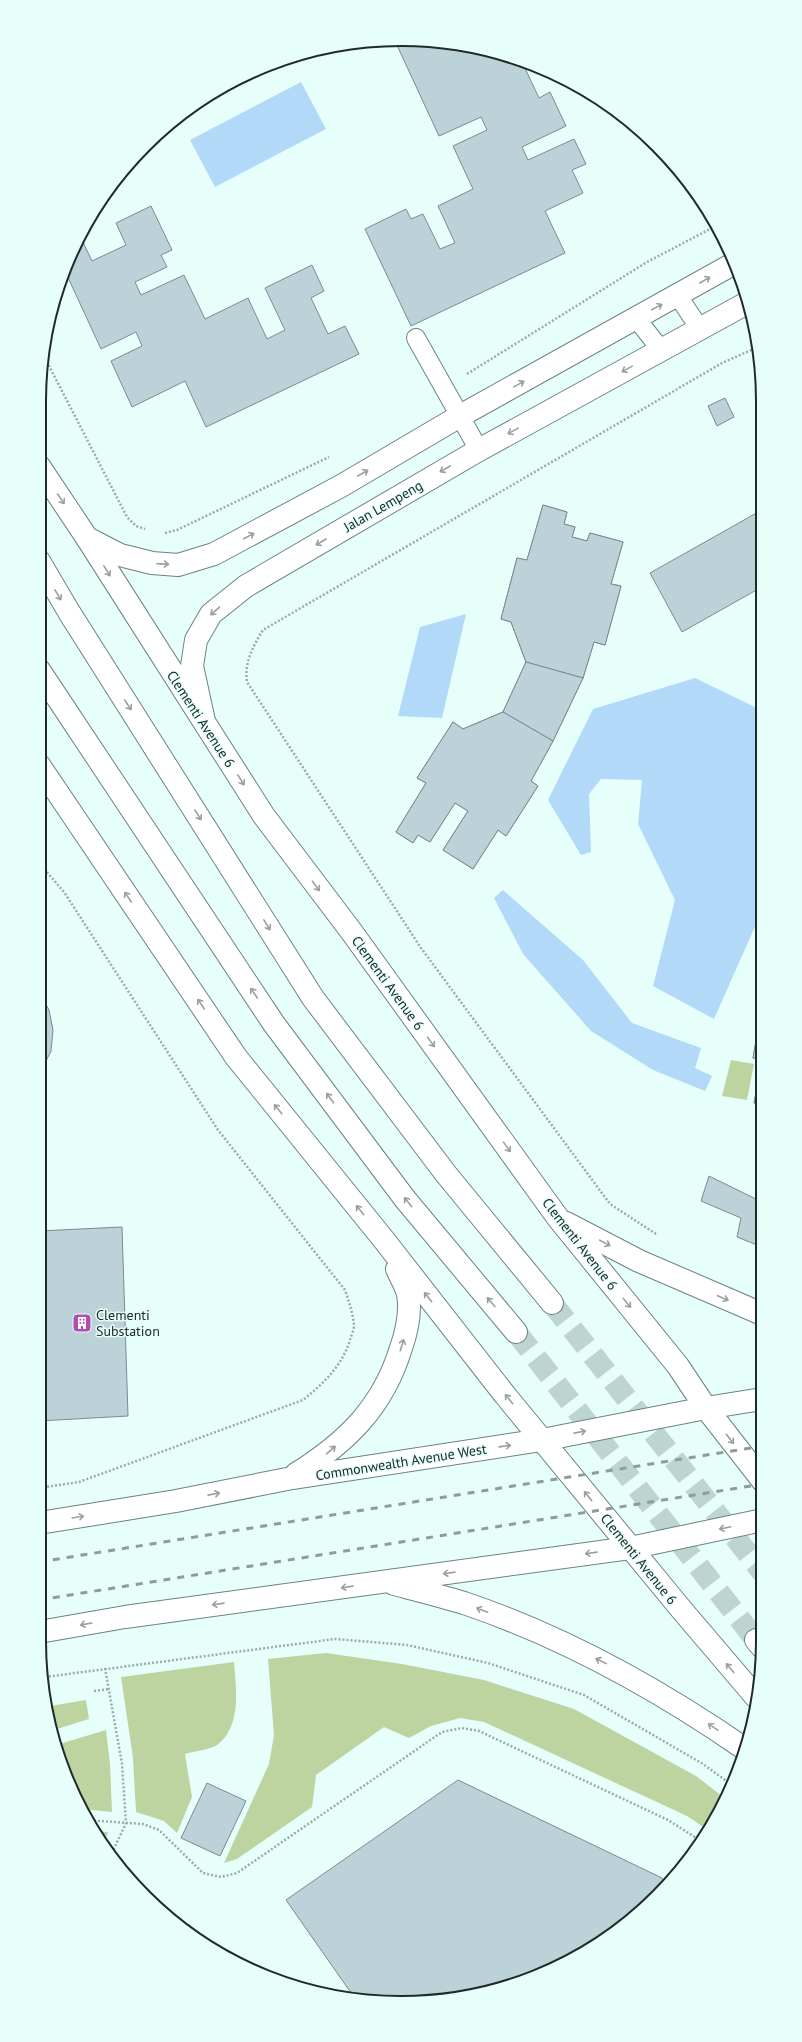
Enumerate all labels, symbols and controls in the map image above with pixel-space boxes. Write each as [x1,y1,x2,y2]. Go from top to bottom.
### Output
one-way arrow [699,276,711,284]
one-way arrow [650,303,662,311]
one-way arrow [621,365,633,373]
one-way arrow [513,379,525,387]
one-way arrow [507,428,519,436]
one-way arrow [440,466,452,474]
one-way arrow [357,469,369,477]
street label: Jalan Lempeng [339,476,426,536]
one-way arrow [57,493,65,504]
one-way arrow [242,531,254,539]
one-way arrow [315,538,327,546]
one-way arrow [156,560,169,567]
one-way arrow [104,565,112,577]
one-way arrow [55,589,63,601]
one-way arrow [210,606,221,615]
street label: Clementi Avenue 6 [163,667,239,771]
one-way arrow [124,699,132,711]
one-way arrow [237,774,245,785]
one-way arrow [194,809,202,821]
one-way arrow [312,880,321,891]
one-way arrow [124,891,132,902]
one-way arrow [263,919,271,930]
street label: Clementi Avenue 6 [348,932,428,1034]
one-way arrow [249,987,257,999]
one-way arrow [197,999,205,1010]
one-way arrow [427,1036,435,1047]
one-way arrow [326,1093,334,1104]
one-way arrow [274,1103,282,1114]
one-way arrow [503,1142,511,1153]
street label: Clementi Avenue 6 [538,1194,622,1294]
one-way arrow [404,1197,412,1208]
one-way arrow [355,1204,364,1215]
one-way arrow [599,1240,611,1247]
one-way arrow [424,1291,433,1302]
one-way arrow [717,1295,729,1302]
one-way arrow [487,1297,496,1307]
one-way arrow [623,1298,631,1309]
place label: Clementi Substation [96,1306,160,1340]
building icon: Clementi Substation [71,1312,93,1334]
one-way arrow [399,1339,407,1351]
one-way arrow [504,1393,513,1404]
one-way arrow [573,1428,586,1436]
one-way arrow [725,1433,734,1444]
street label: Commonwealth Avenue West [314,1440,488,1484]
one-way arrow [498,1442,511,1450]
one-way arrow [326,1446,336,1455]
one-way arrow [207,1489,220,1497]
one-way arrow [583,1490,592,1501]
street label: Clementi Avenue 6 [597,1510,681,1608]
one-way arrow [71,1513,84,1521]
one-way arrow [718,1524,731,1532]
one-way arrow [585,1549,598,1557]
one-way arrow [443,1569,456,1577]
one-way arrow [341,1583,354,1591]
one-way arrow [212,1600,225,1608]
one-way arrow [475,1606,488,1613]
one-way arrow [80,1620,93,1628]
one-way arrow [595,1657,607,1664]
one-way arrow [726,1662,735,1673]
one-way arrow [708,1723,719,1731]

